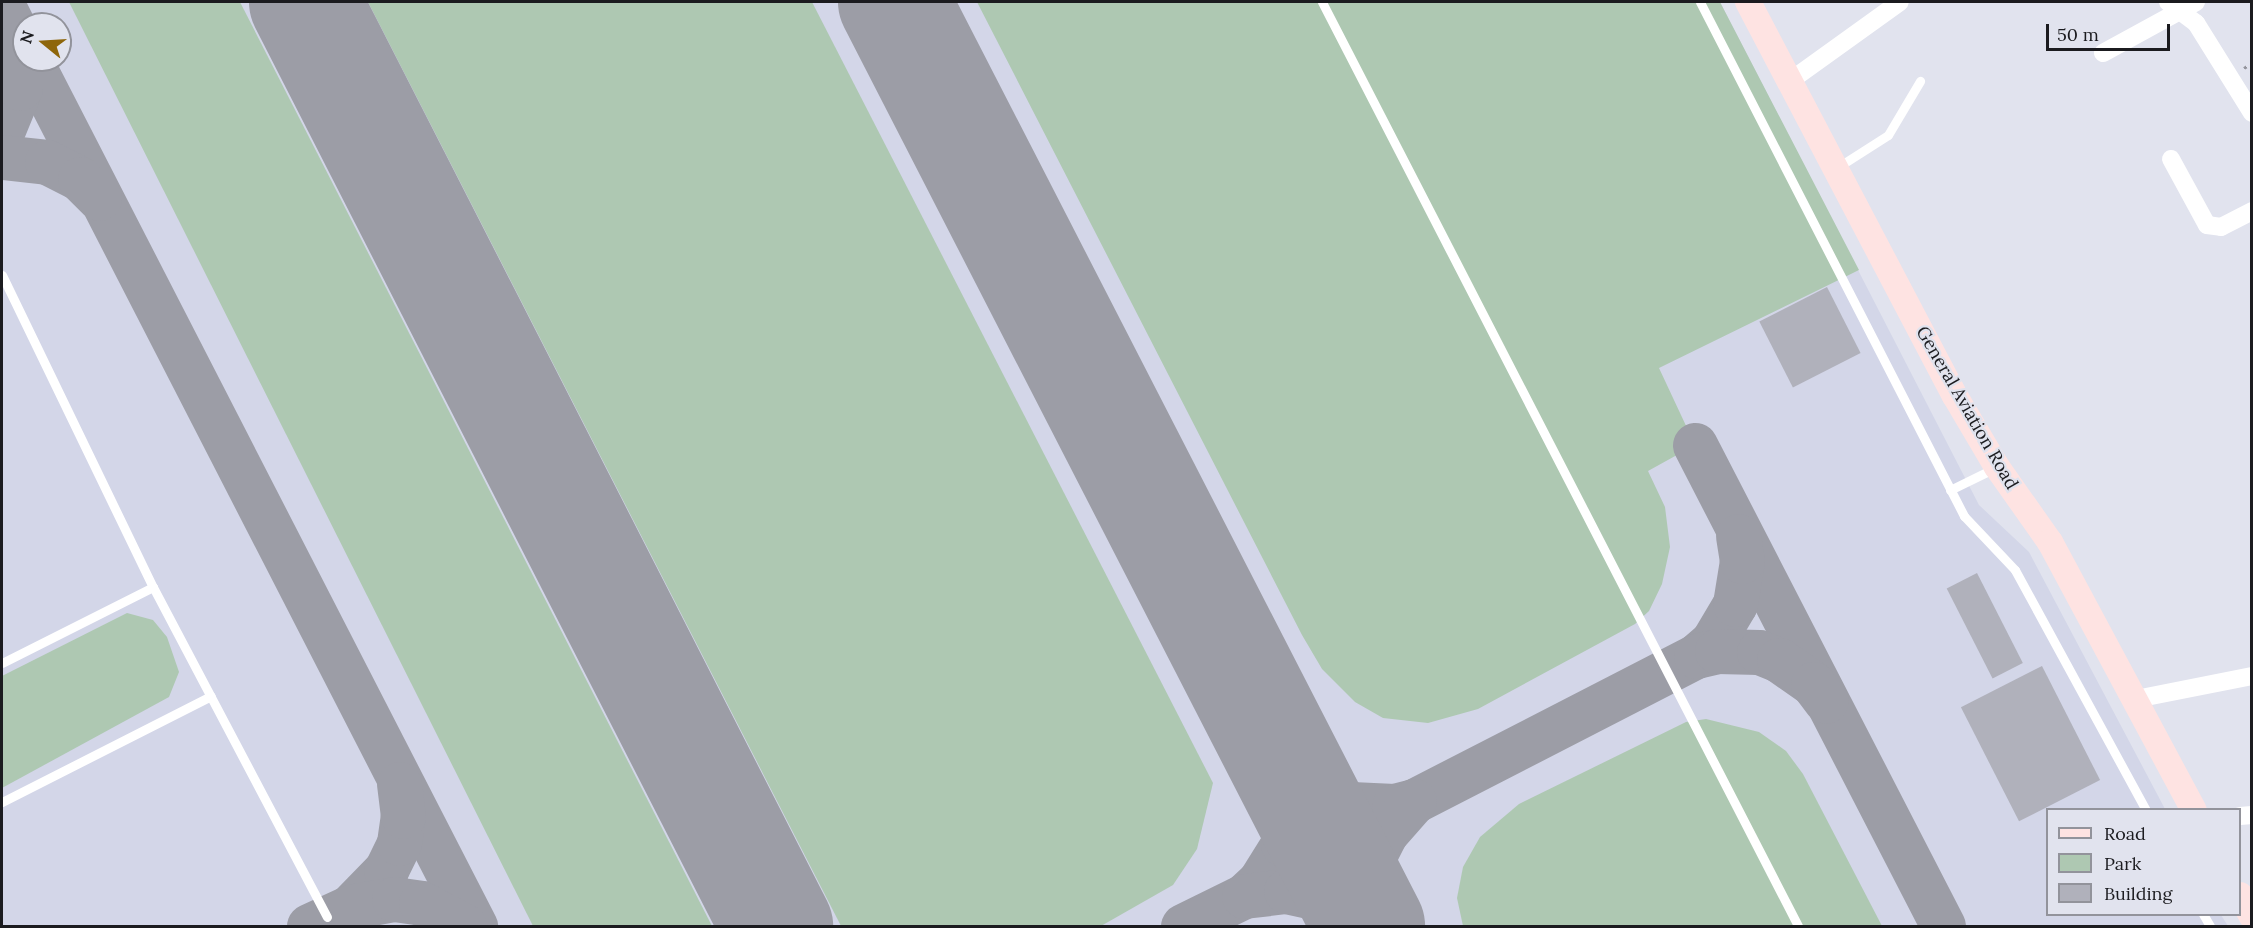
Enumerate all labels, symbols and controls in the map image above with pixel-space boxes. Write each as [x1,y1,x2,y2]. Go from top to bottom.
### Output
north arrow [12,12,72,72]
scale bar [2049,12,2174,50]
text: 50 m [2057,23,2099,46]
text: N [15,28,38,46]
street label: General Aviation Road [1911,323,2023,493]
legend [2046,808,2241,916]
text: Road [2104,822,2146,845]
text: Park [2104,852,2141,875]
text: Building [2104,882,2172,905]

